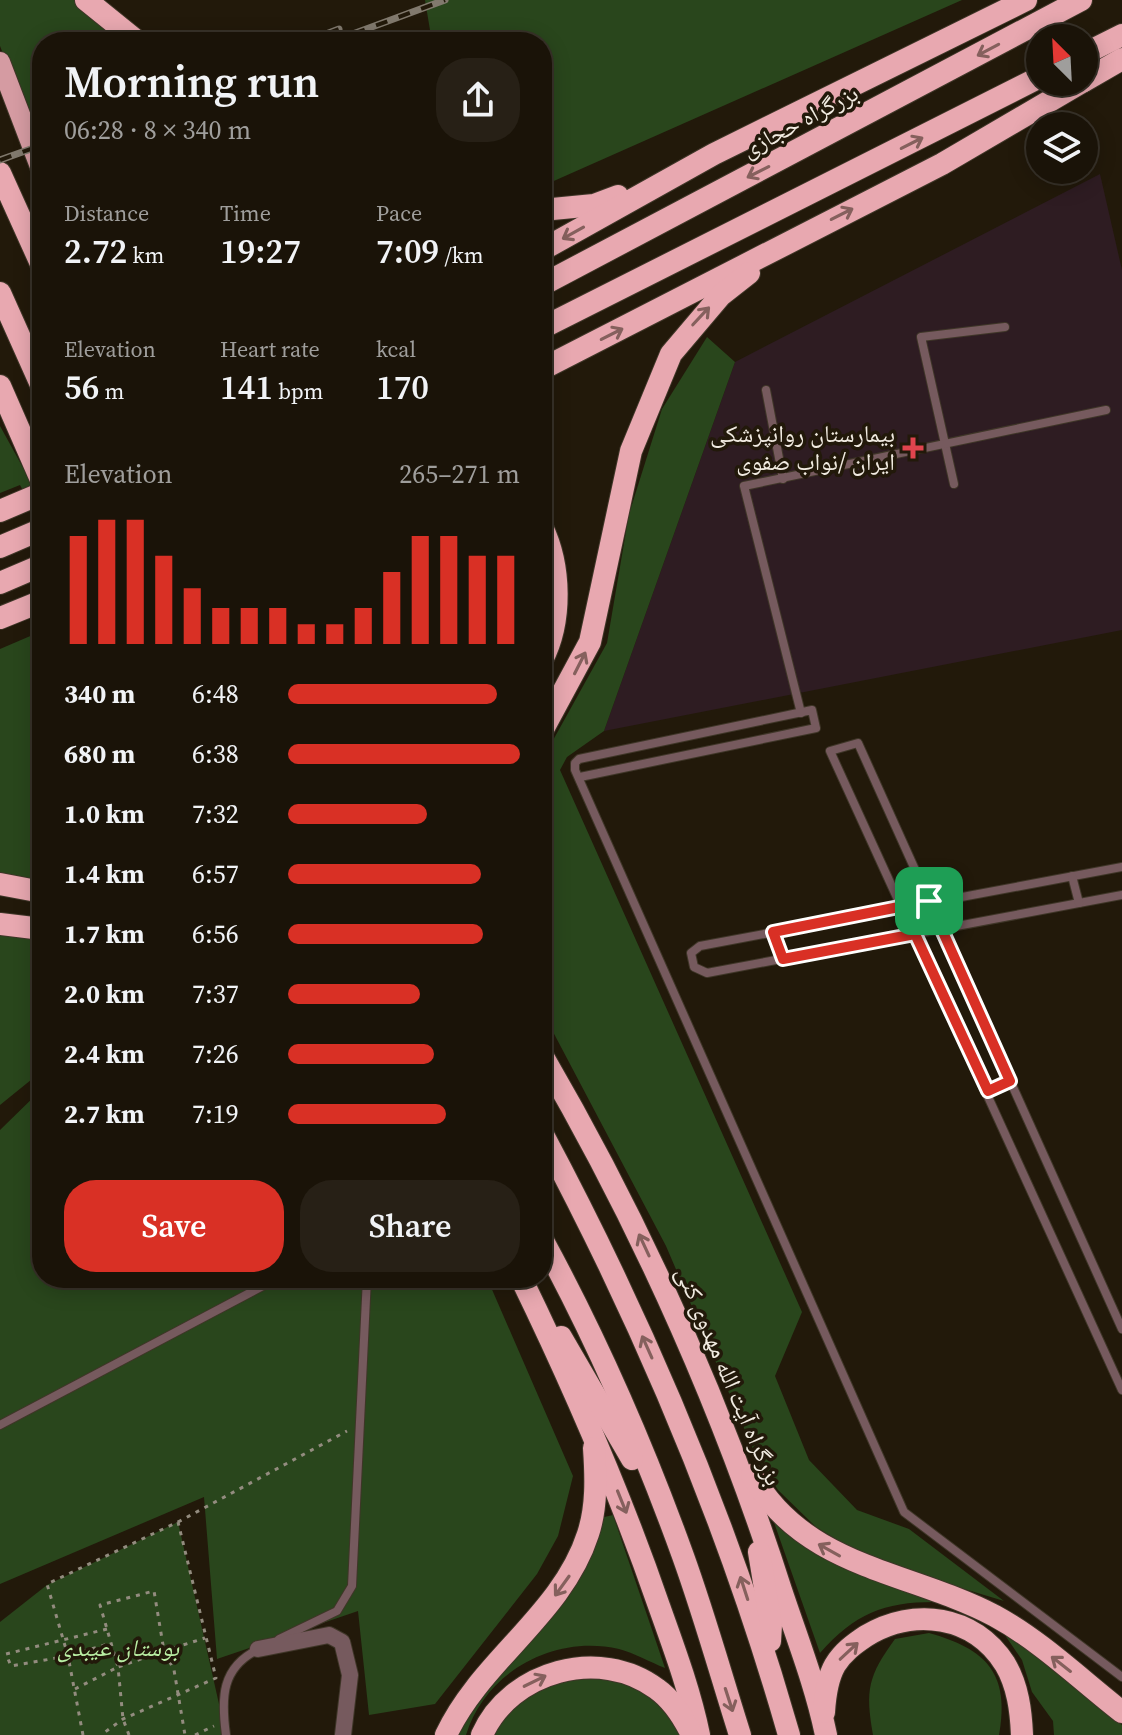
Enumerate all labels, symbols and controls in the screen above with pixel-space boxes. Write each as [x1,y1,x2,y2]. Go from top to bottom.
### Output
north arrow [1026,24,1098,96]
map controls [1026,24,1098,184]
one-way arrow [977,42,1000,58]
text: Morning run [64,51,320,112]
button: share [436,58,520,142]
street label: بزرگراه حجازی [736,76,864,165]
text: 06:28 · 8 × 340 m [64,112,251,148]
button: layers [1026,112,1098,184]
one-way arrow [900,134,924,150]
one-way arrow [747,165,771,181]
text: Distance [64,198,149,228]
text: Time [220,198,271,228]
text: Pace [376,198,422,228]
one-way arrow [830,205,854,221]
one-way arrow [561,226,585,241]
text: 2.72 [64,228,127,274]
text: 19:27 [220,228,301,274]
text: 7:09 [376,228,439,274]
text: km [127,240,164,270]
text: /km [439,240,484,270]
one-way arrow [692,307,710,327]
one-way arrow [599,325,623,341]
text: Elevation [64,334,156,364]
text: Heart rate [220,334,320,364]
text: kcal [376,334,416,364]
text: 56 [64,364,99,410]
text: 141 [220,364,273,410]
text: 170 [376,364,429,410]
text: m [99,376,124,406]
text: bpm [273,376,323,406]
place label: بیمارستان روانپزشکی ایران /نواب صفوی [710,417,895,478]
marker: بیمارستان روانپزشکی ایران /نواب صفوی [902,437,924,459]
text: Elevation [64,456,173,492]
text: 265–271 m [399,456,520,492]
one-way arrow [573,652,588,675]
text: 340 m [64,676,135,712]
text: 6:48 [192,676,239,712]
text: 680 m [64,736,135,772]
text: 6:38 [192,736,239,772]
text: 1.0 km [64,796,145,832]
text: 7:32 [192,796,239,832]
text: 1.4 km [64,856,145,892]
text: 6:57 [192,856,239,892]
pin [895,867,963,935]
icon: arrive [907,879,951,923]
text: 1.7 km [64,916,145,952]
text: 6:56 [192,916,239,952]
text: 2.0 km [64,976,145,1012]
text: 7:37 [192,976,239,1012]
text: 2.4 km [64,1036,145,1072]
text: 7:26 [192,1036,239,1072]
text: 2.7 km [64,1096,145,1132]
text: 7:19 [192,1096,239,1132]
button: Save [64,1180,284,1272]
button: Share [300,1180,520,1272]
one-way arrow [636,1233,651,1257]
street label: بزرگراه آیت الله مهدوی کنی [668,1261,791,1490]
one-way arrow [639,1335,654,1359]
one-way arrow [615,1489,630,1514]
one-way arrow [818,1542,841,1558]
one-way arrow [554,1574,570,1596]
one-way arrow [735,1576,750,1601]
park label: بوستان عیبدی [57,1631,179,1664]
one-way arrow [838,1642,858,1660]
one-way arrow [1051,1655,1072,1672]
one-way arrow [523,1673,547,1688]
one-way arrow [723,1687,737,1712]

